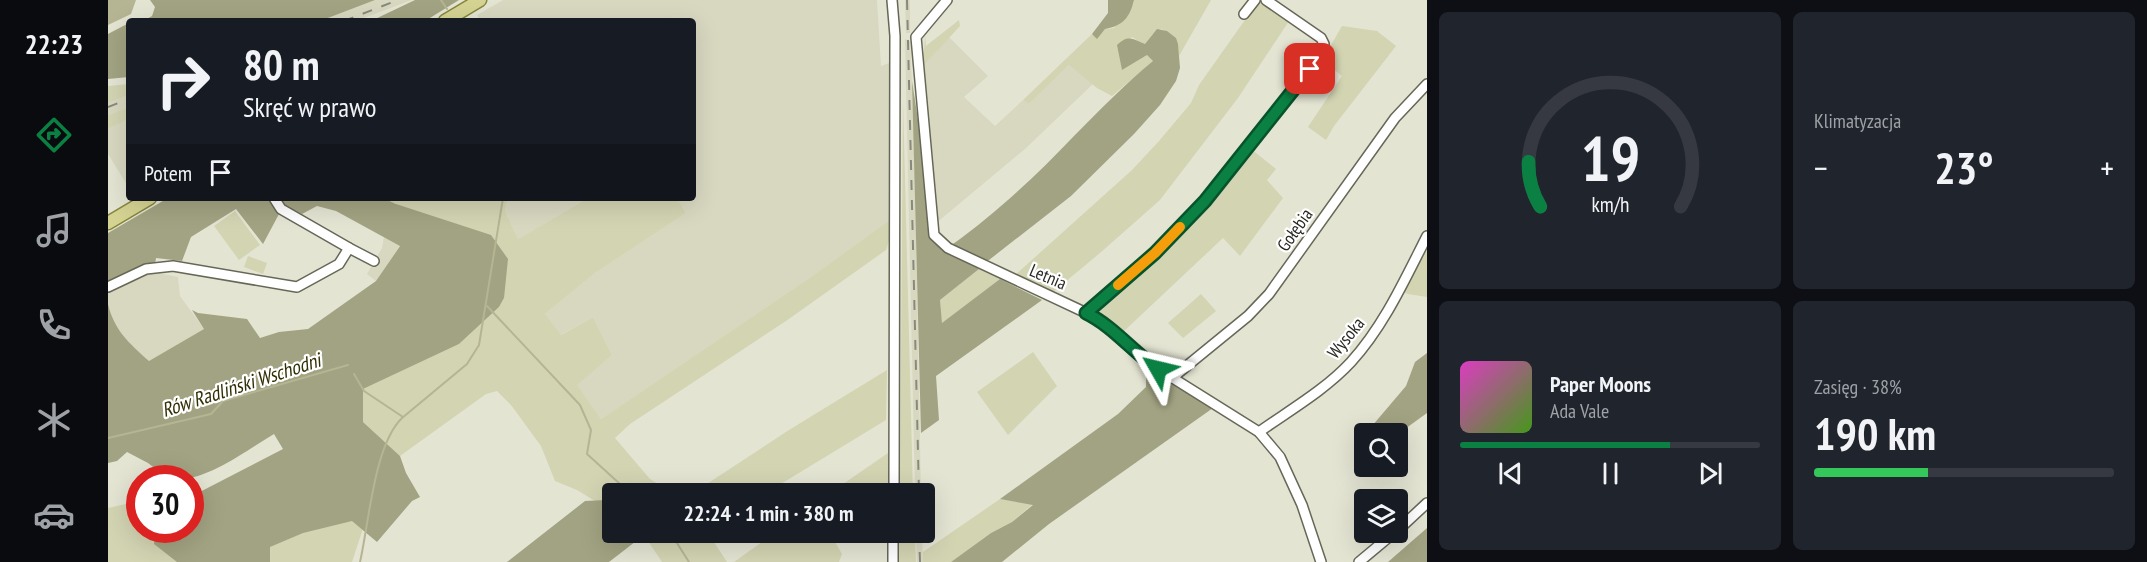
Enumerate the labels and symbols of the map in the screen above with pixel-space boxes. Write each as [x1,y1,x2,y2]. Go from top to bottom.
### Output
pin [1284,43,1335,94]
street label: Gołębia [1272,204,1318,256]
street label: Letnia [1026,259,1070,295]
street label: Wysoka [1322,312,1369,363]
position arrow [1126,337,1190,401]
water label: Rów Radliński Wschodni [158,346,326,423]
speed limit sign: 30 [126,465,204,543]

